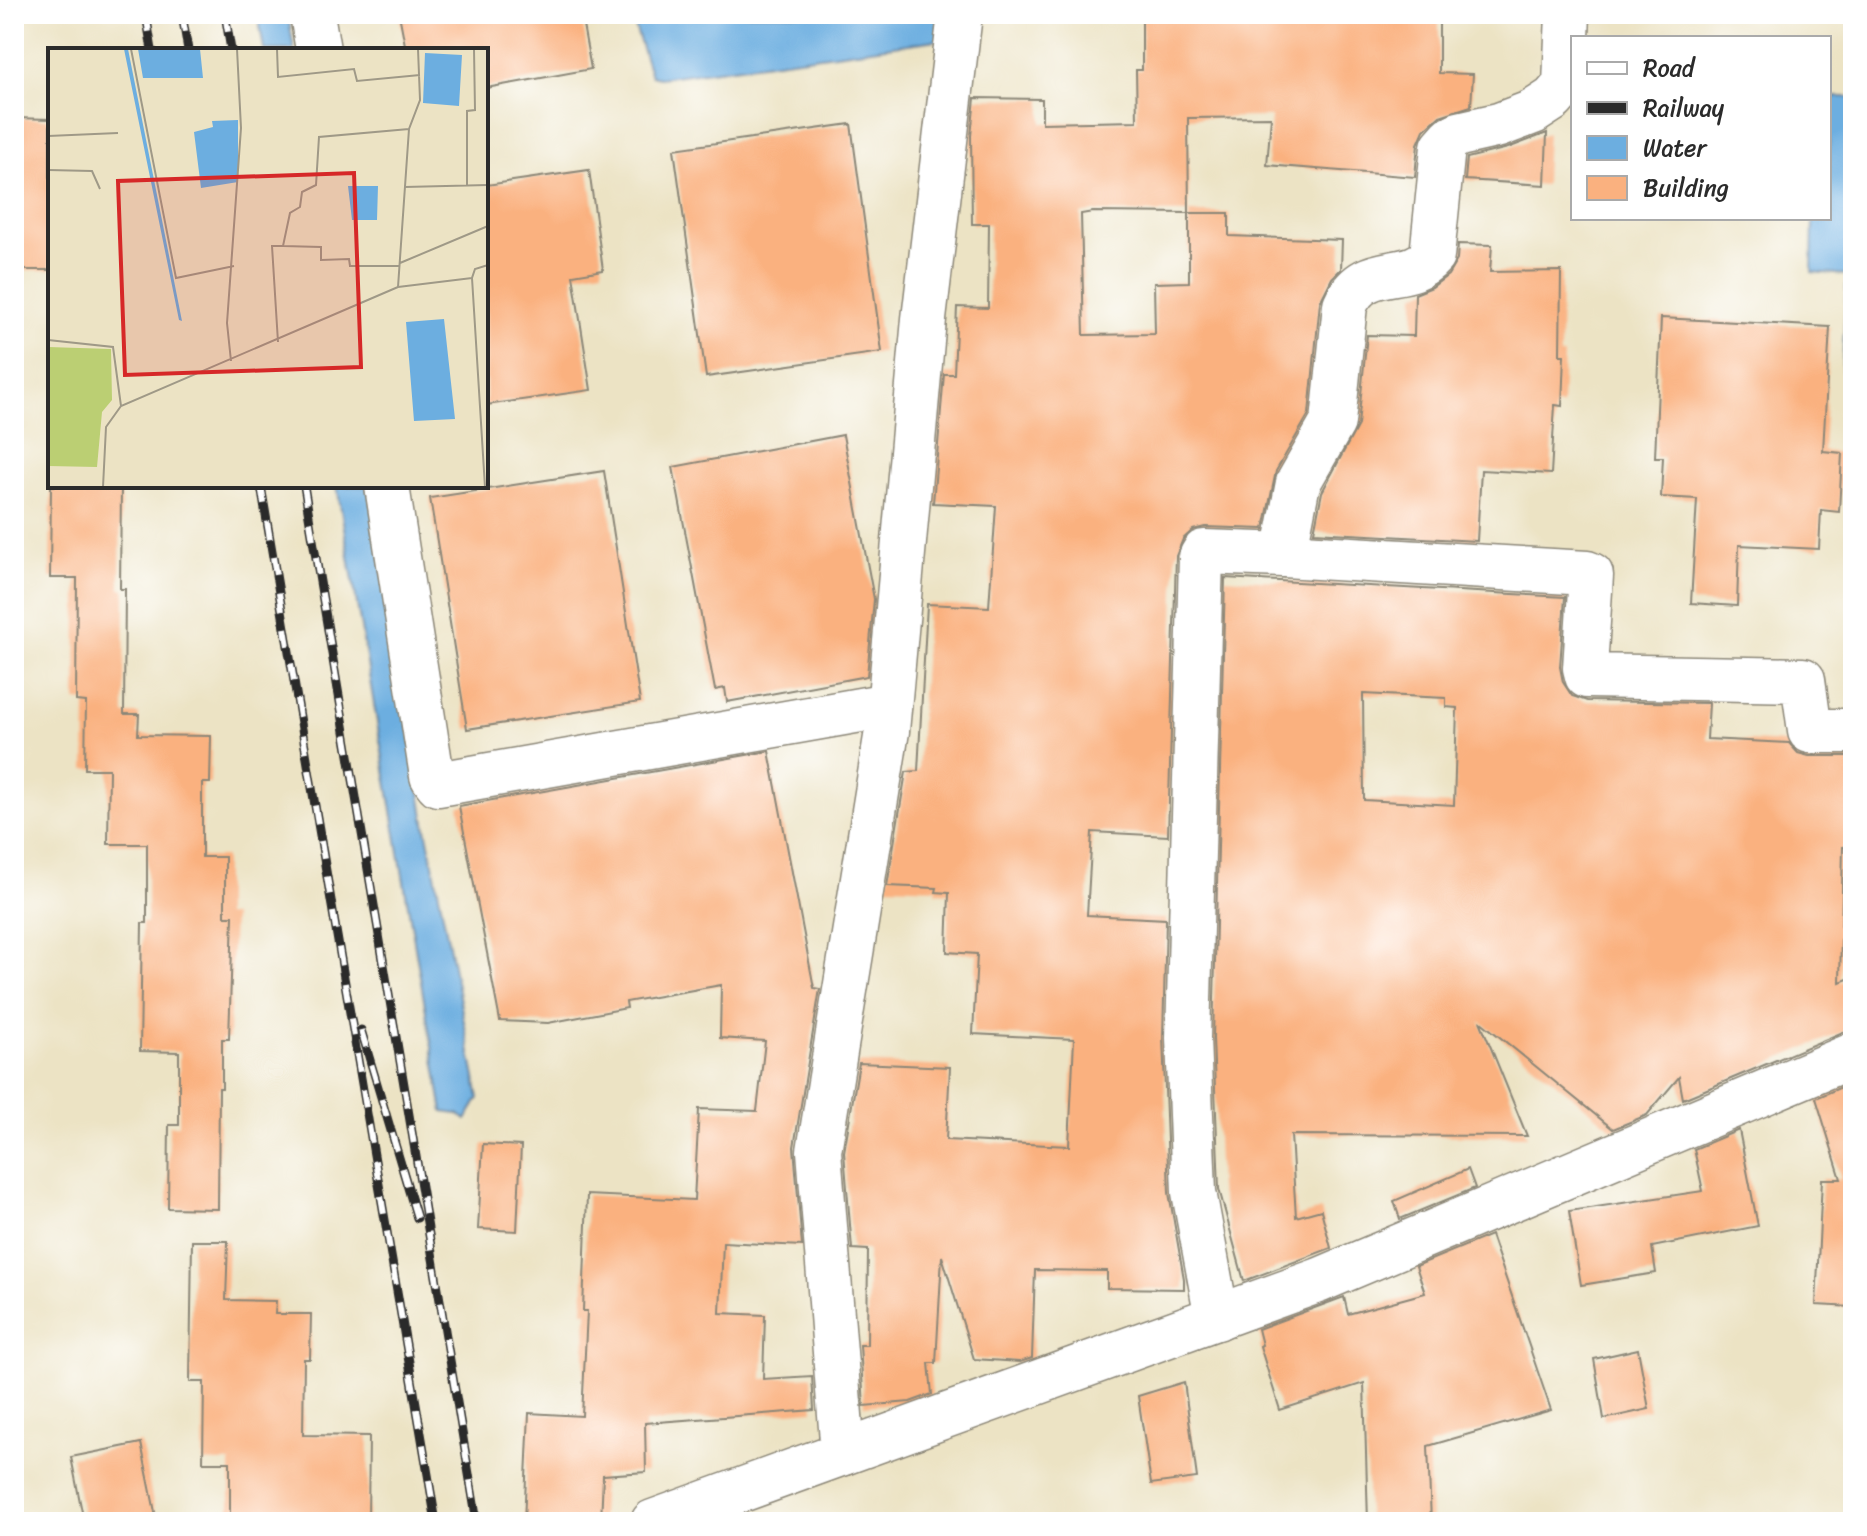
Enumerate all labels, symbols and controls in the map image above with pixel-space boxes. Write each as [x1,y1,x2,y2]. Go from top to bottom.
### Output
legend [1571,36,1831,220]
text: Road [1643,47,1697,89]
inset map [48,48,488,488]
text: Railway [1643,87,1725,129]
text: Water [1643,127,1708,169]
text: Building [1643,167,1729,209]

